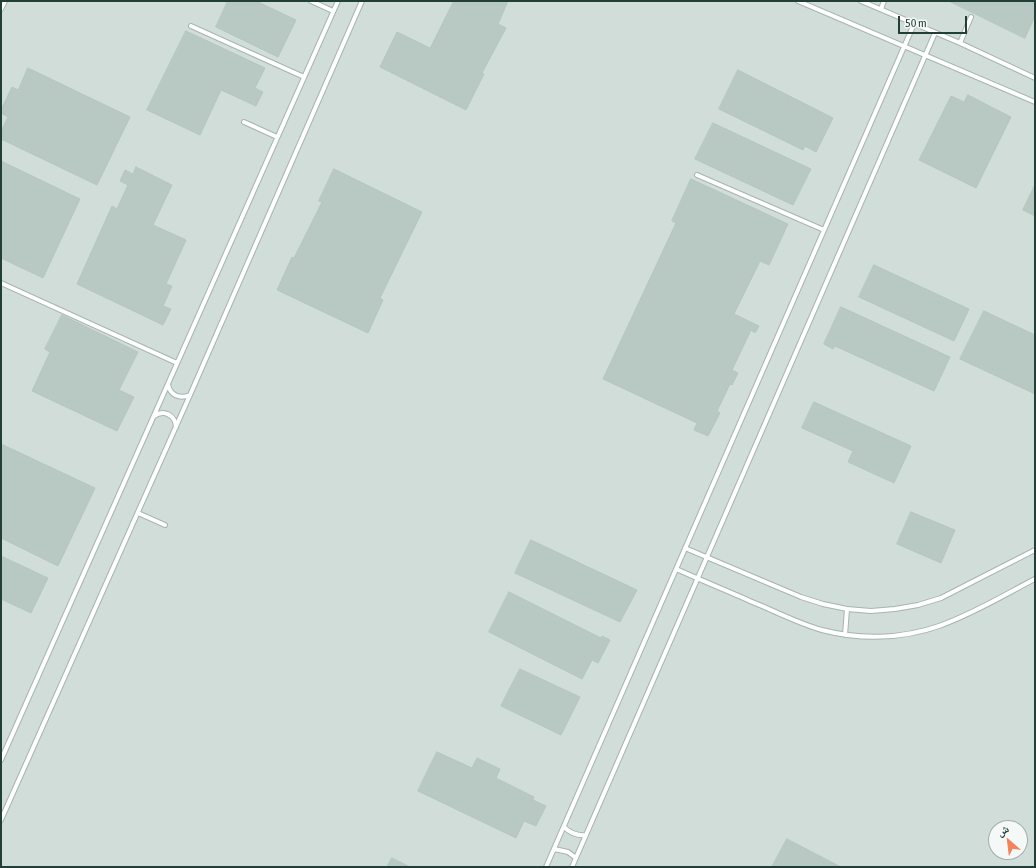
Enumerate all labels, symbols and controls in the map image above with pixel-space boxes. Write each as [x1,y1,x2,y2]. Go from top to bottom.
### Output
scale bar [900,8,969,34]
text: 50 m [905,16,927,30]
north arrow [988,820,1028,860]
text: ش [995,822,1011,838]

